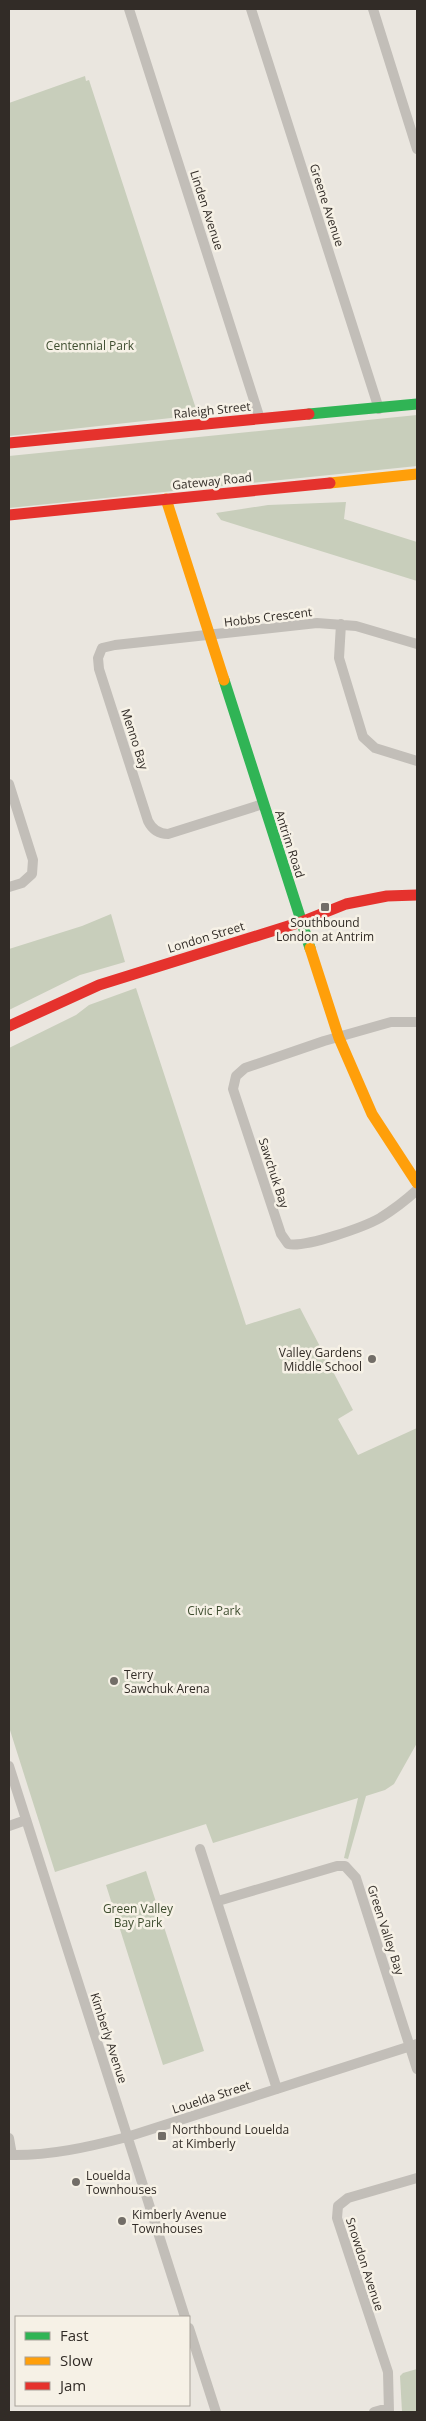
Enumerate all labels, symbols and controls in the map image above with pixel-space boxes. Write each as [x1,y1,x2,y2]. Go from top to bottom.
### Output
street label: Greene Avenue [306,161,348,249]
street label: Linden Avenue [186,168,228,252]
park label: Centennial Park [46,337,135,354]
street label: Raleigh Street [173,398,251,422]
street label: Gateway Road [171,468,253,494]
street label: Hobbs Crescent [223,603,313,631]
street label: Menno Bay [117,706,153,773]
street label: Antrim Road [271,808,309,880]
marker: Southbound London at Antrim [319,901,331,913]
place label: Southbound London at Antrim [276,914,374,945]
street label: London Street [166,917,246,957]
street label: Sawchuk Bay [255,1136,294,1211]
place label: Valley Gardens Middle School [279,1344,362,1375]
marker: Valley Gardens Middle School [366,1353,378,1365]
park label: Civic Park [187,1602,241,1619]
place label: Terry Sawchuk Arena [124,1666,210,1697]
marker: Terry Sawchuk Arena [108,1675,120,1687]
street label: Green Valley Bay [363,1883,409,1978]
park label: Green Valley Bay Park [103,1900,174,1931]
street label: Kimberly Avenue [86,1990,132,2086]
street label: Louelda Street [170,2076,252,2118]
place label: Northbound Louelda at Kimberly [172,2121,289,2152]
marker: Northbound Louelda at Kimberly [156,2130,168,2142]
place label: Louelda Townhouses [86,2167,157,2198]
marker: Louelda Townhouses [70,2176,82,2188]
place label: Kimberly Avenue Townhouses [132,2206,227,2237]
marker: Kimberly Avenue Townhouses [116,2215,128,2227]
street label: Snowdon Avenue [342,2215,388,2313]
legend [15,2316,190,2406]
text: Fast [60,2325,89,2345]
text: Slow [60,2350,93,2370]
text: Jam [58,2375,86,2395]

